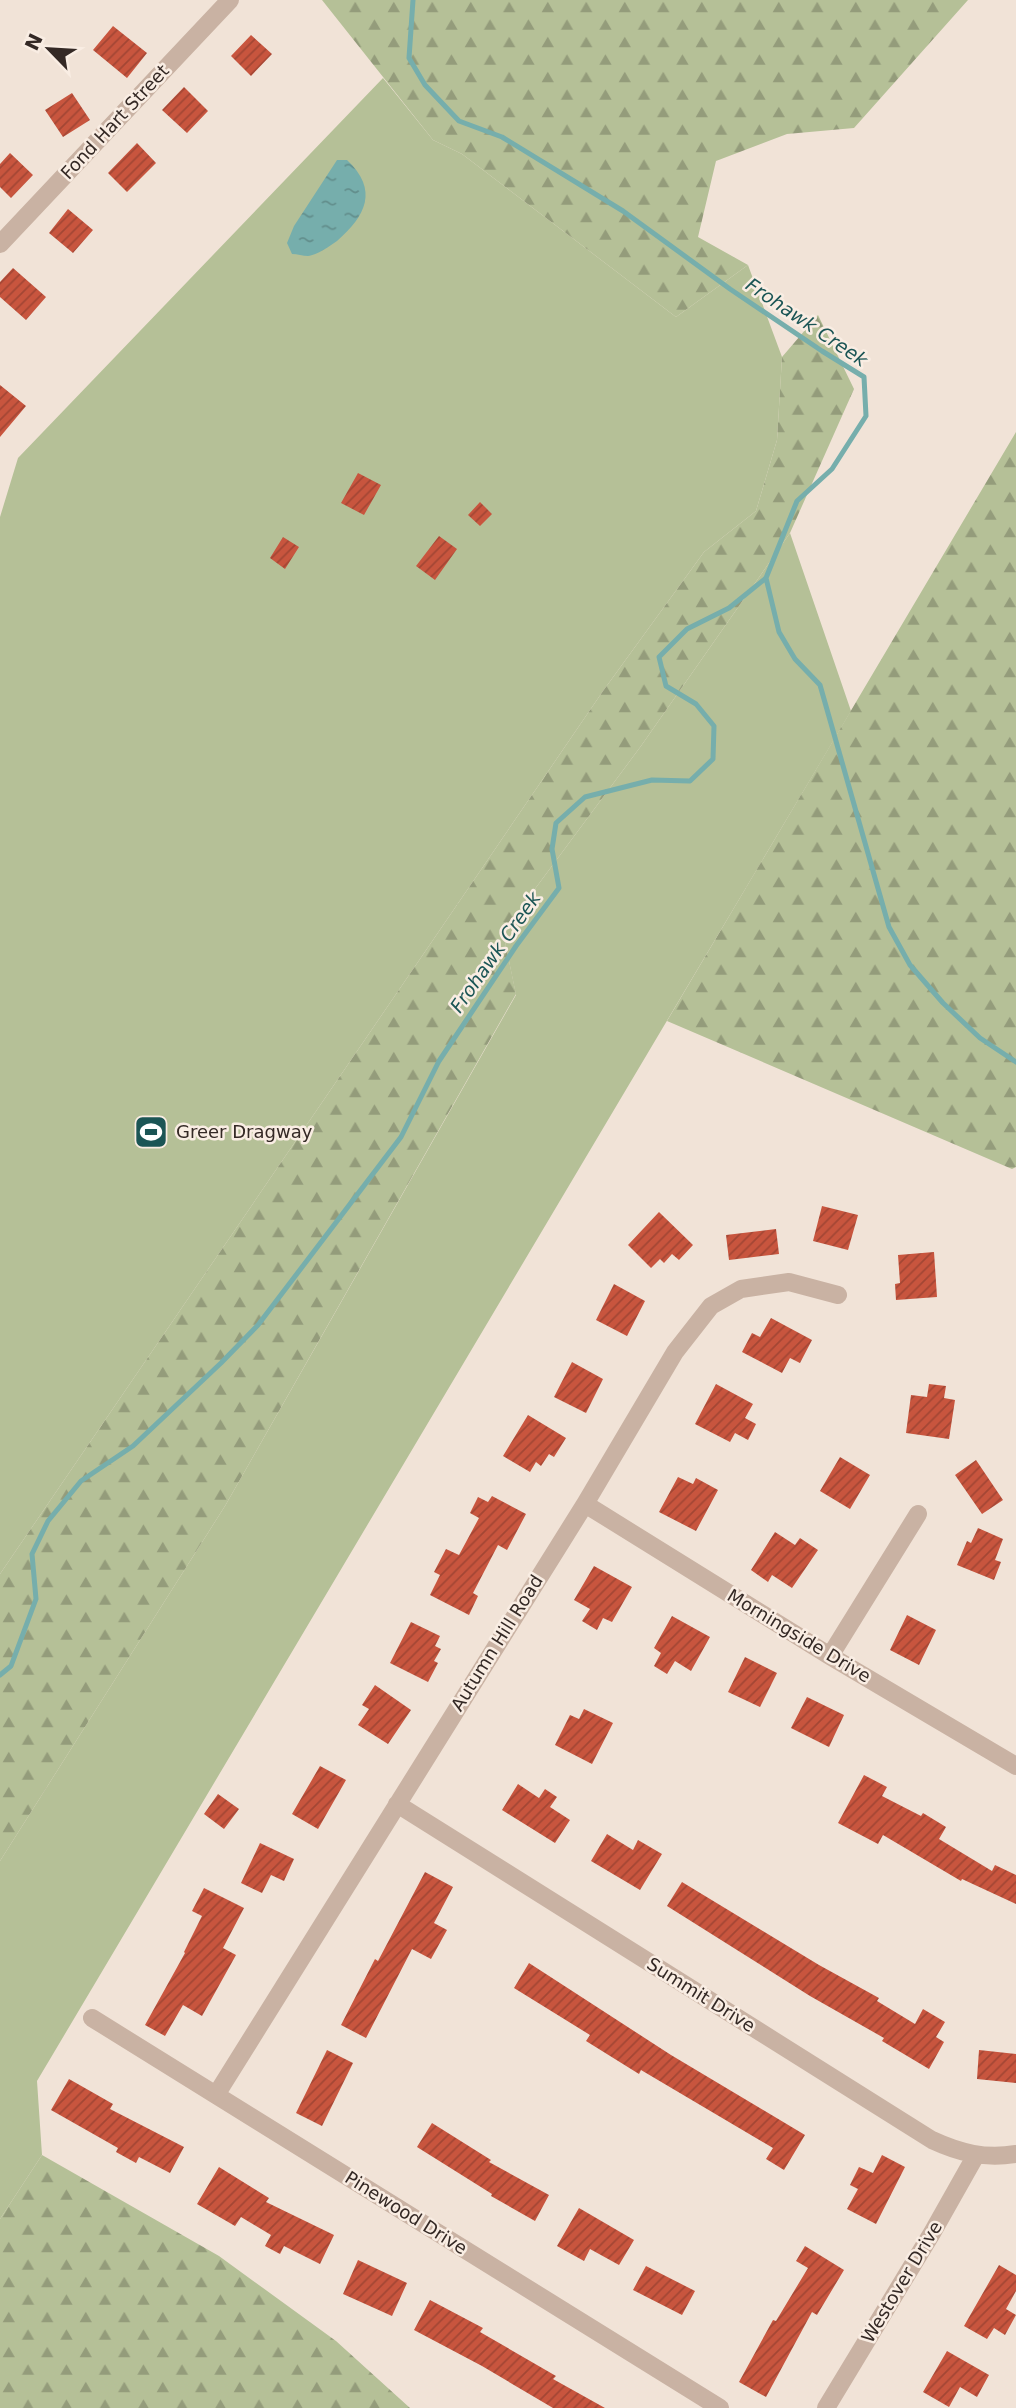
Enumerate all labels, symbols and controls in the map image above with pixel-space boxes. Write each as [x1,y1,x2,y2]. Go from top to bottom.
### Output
north arrow [14,14,84,84]
text: N [20,30,47,54]
street label: Fond Hart Street [56,60,173,183]
water label: Frohawk Creek [742,273,873,371]
water label: Frohawk Creek [445,887,545,1017]
sports icon: Greer Dragway [132,1113,170,1151]
place label: Greer Dragway [176,1121,313,1142]
street label: Autumn Hill Road [446,1571,547,1715]
street label: Morningside Drive [724,1584,875,1687]
street label: Summit Drive [643,1953,759,2036]
street label: Pinewood Drive [341,2167,471,2259]
street label: Westover Drive [857,2217,946,2346]

